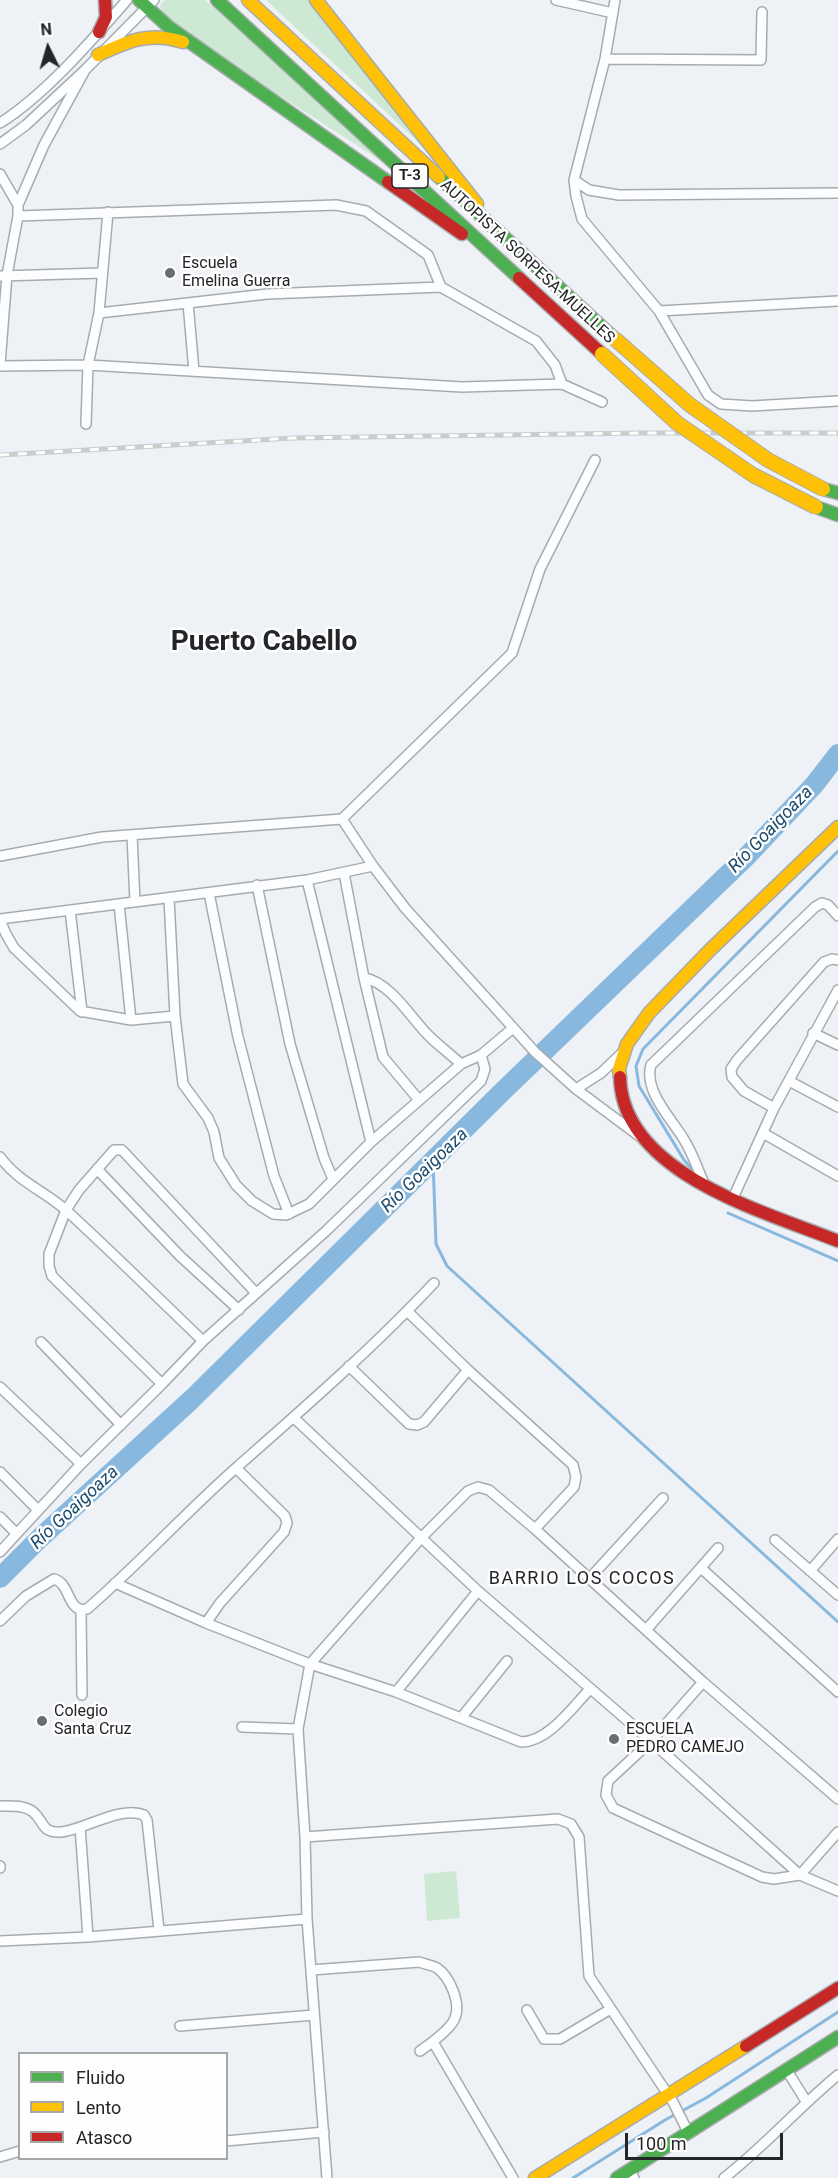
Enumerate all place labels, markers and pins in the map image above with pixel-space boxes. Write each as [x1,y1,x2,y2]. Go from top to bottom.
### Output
place label: Escuela Emelina Guerra [182,254,290,292]
marker: Escuela Emelina Guerra [163,266,177,280]
place label: Colegio Santa Cruz [54,1702,132,1740]
marker: Colegio Santa Cruz [35,1714,49,1728]
place label: ESCUELA PEDRO CAMEJO [626,1720,744,1758]
marker: ESCUELA PEDRO CAMEJO [607,1732,621,1746]

